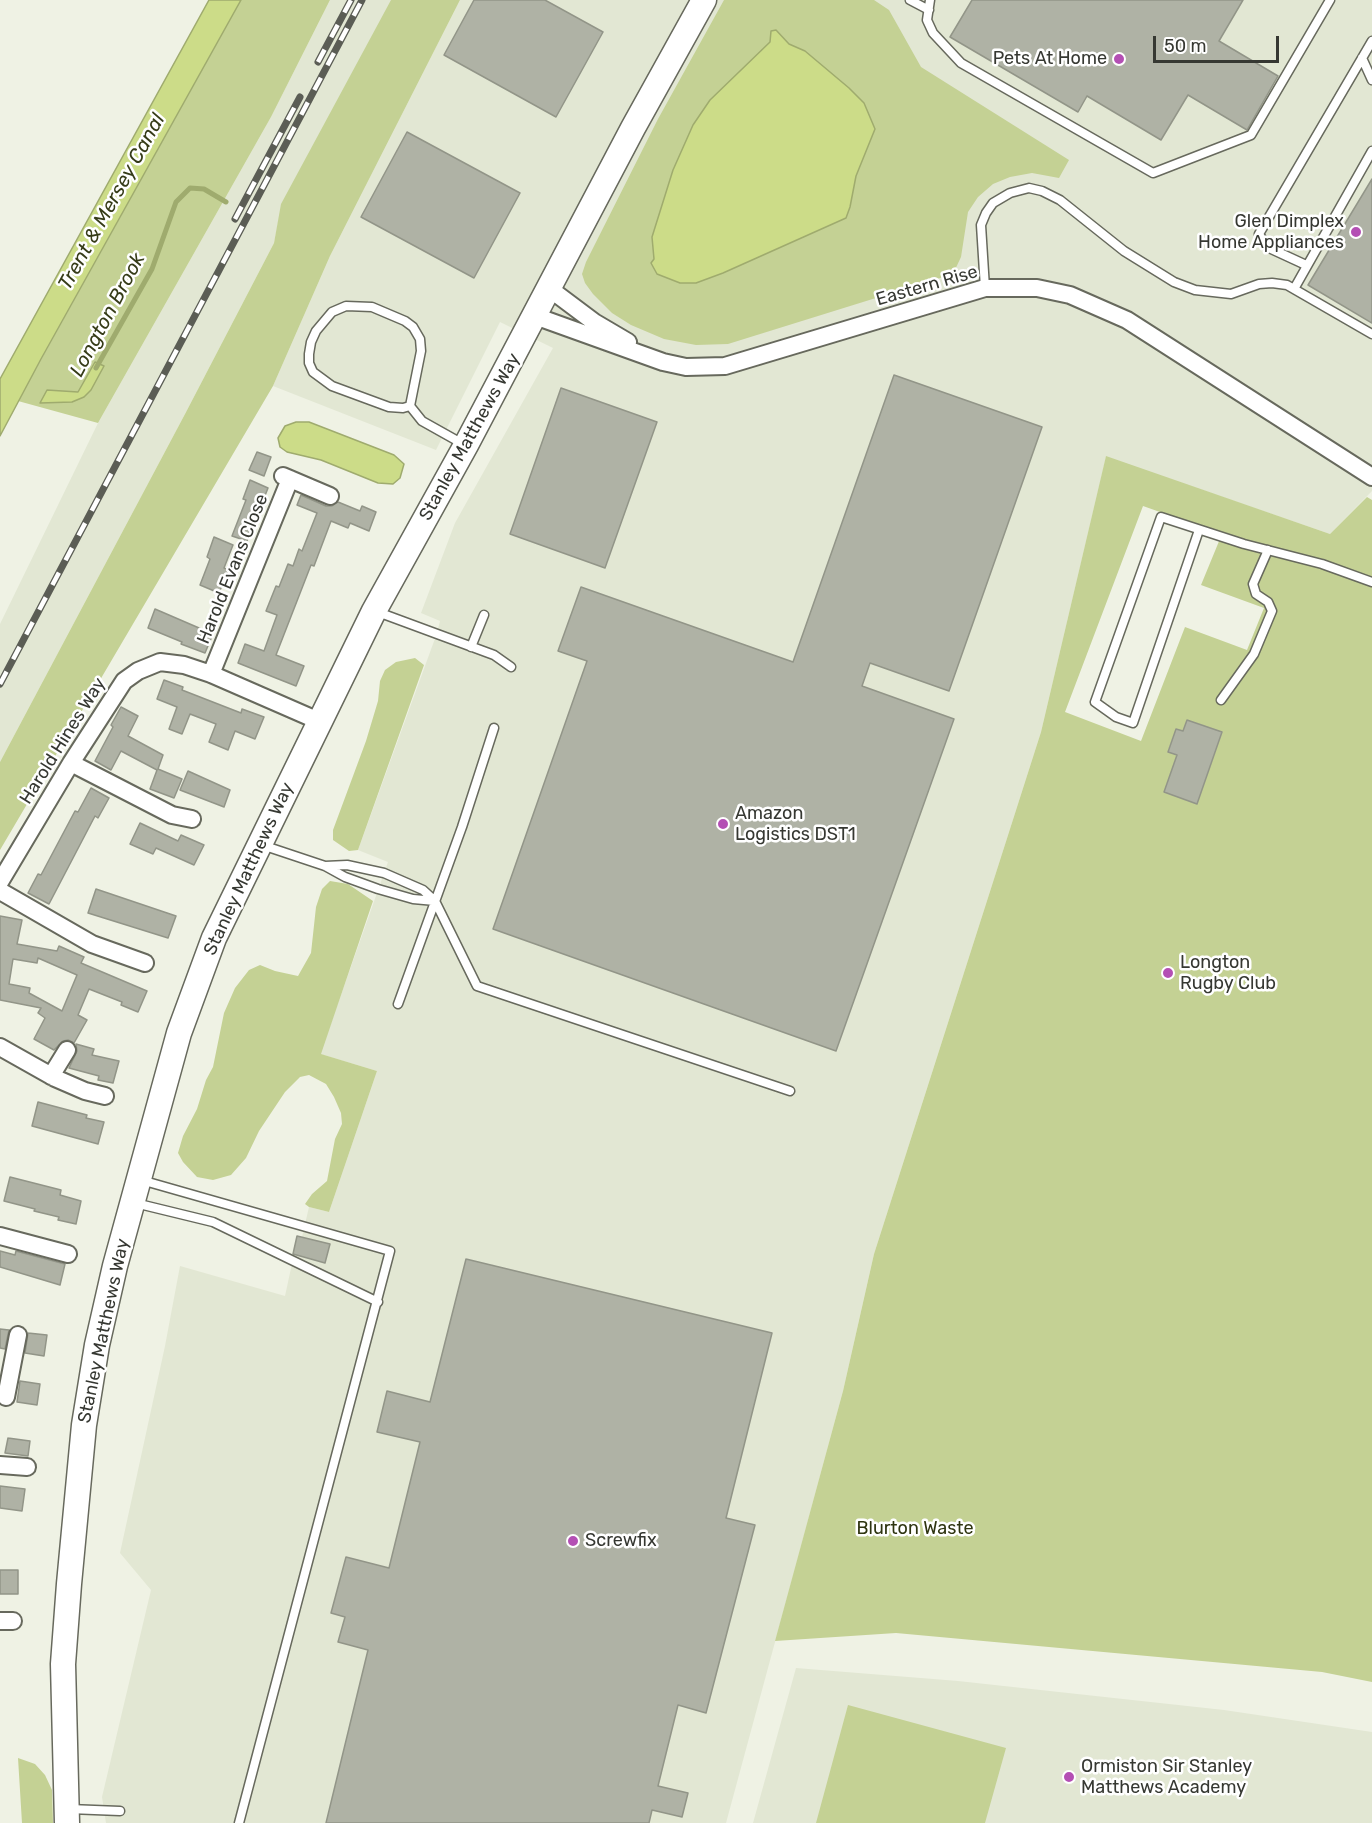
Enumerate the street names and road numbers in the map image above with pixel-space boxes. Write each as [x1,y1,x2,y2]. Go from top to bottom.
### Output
street label: Eastern Rise [874,261,980,311]
street label: Stanley Matthews Way [415,350,525,524]
street label: Harold Evans Close [193,491,273,647]
street label: Harold Hines Way [15,674,111,808]
street label: Stanley Matthews Way [199,779,299,959]
street label: Stanley Matthews Way [74,1237,134,1425]

